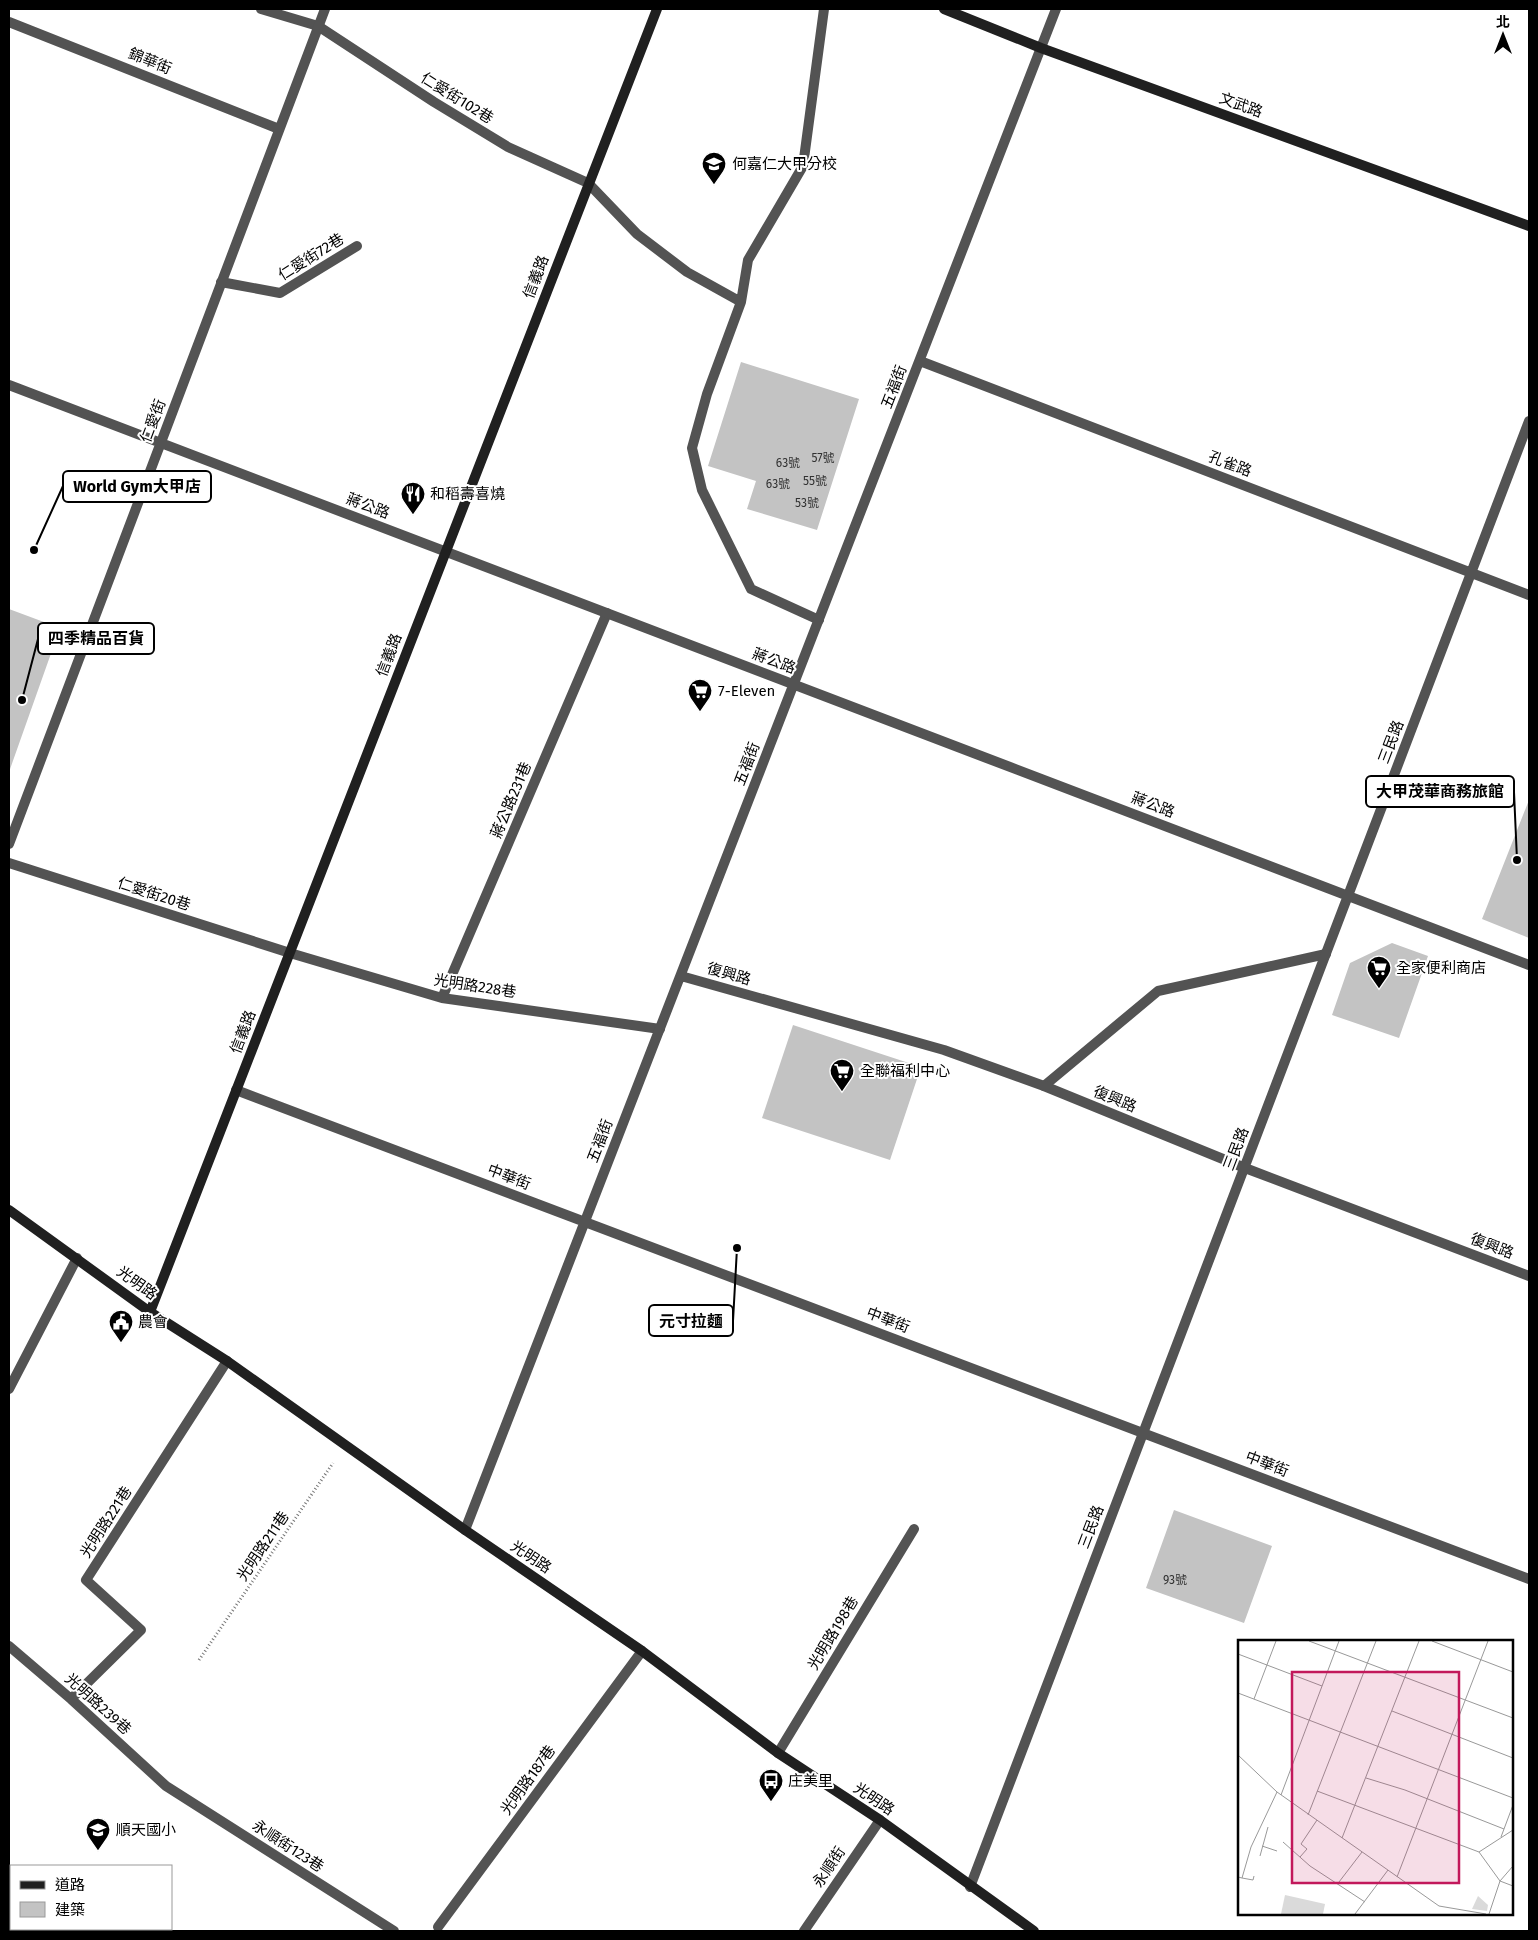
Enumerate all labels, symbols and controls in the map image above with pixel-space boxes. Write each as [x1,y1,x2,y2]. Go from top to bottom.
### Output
north arrow [1478,10,1528,60]
text: 北 [1496,14,1510,31]
street label: 錦華街 [126,44,174,78]
street label: 仁愛街102巷 [417,69,497,127]
street label: 文武路 [1217,89,1265,121]
school or university icon: 何嘉仁大甲分校 [701,151,727,185]
place label: 何嘉仁大甲分校 [732,155,837,173]
street label: 仁愛街72巷 [275,230,347,284]
street label: 信義路 [520,253,552,301]
street label: 五福街 [878,363,910,411]
street label: 仁愛街 [137,397,169,445]
street label: 孔雀路 [1206,448,1254,480]
house number: 57號 [811,451,835,465]
house number: 63號 [776,456,800,470]
callout: World Gym大甲店 [63,471,211,502]
house number: 55號 [803,474,827,488]
text: World Gym大甲店 [73,477,201,496]
house number: 63號 [766,477,790,491]
restaurant icon: 和稻壽喜燒 [400,481,426,515]
place label: 和稻壽喜燒 [430,485,505,503]
street label: 蔣公路 [344,490,392,522]
house number: 53號 [795,496,819,510]
callout: 四季精品百貨 [38,623,154,654]
text: 四季精品百貨 [48,629,144,648]
street label: 信義路 [373,631,405,679]
street label: 蔣公路 [750,645,798,677]
supermarket icon: 7-Eleven [687,678,713,712]
place label: 7-Eleven [718,682,775,700]
street label: 三民路 [1375,718,1407,766]
street label: 五福街 [731,740,763,788]
street label: 蔣公路231巷 [487,759,535,841]
callout: 大甲茂華商務旅館 [1366,776,1514,807]
text: 大甲茂華商務旅館 [1376,782,1504,801]
street label: 蔣公路 [1129,789,1177,821]
street label: 仁愛街20巷 [115,874,193,914]
supermarket icon: 全家便利商店 [1366,955,1392,989]
street label: 復興路 [705,959,753,989]
place label: 全家便利商店 [1396,959,1486,977]
street label: 光明路228巷 [433,971,517,1001]
street label: 信義路 [227,1008,259,1056]
supermarket icon: 全聯福利中心 [829,1058,855,1092]
place label: 全聯福利中心 [860,1062,950,1080]
street label: 復興路 [1091,1082,1139,1116]
street label: 五福街 [584,1117,616,1165]
street label: 三民路 [1220,1125,1252,1173]
street label: 中華街 [485,1161,533,1193]
street label: 復興路 [1468,1230,1516,1262]
street label: 光明路 [114,1262,160,1304]
street label: 中華街 [864,1304,912,1336]
callout: 元寸拉麵 [649,1305,733,1336]
public building icon: 農會 [108,1309,134,1343]
text: 元寸拉麵 [659,1312,723,1331]
place label: 農會 [138,1313,168,1331]
street label: 中華街 [1243,1448,1291,1480]
street label: 光明路221巷 [76,1483,136,1561]
street label: 三民路 [1075,1503,1107,1551]
street label: 光明路211巷 [233,1508,293,1584]
street label: 光明路 [507,1537,555,1577]
house number: 93號 [1163,1573,1187,1587]
street label: 光明路198巷 [804,1593,862,1673]
inset map [1238,1640,1513,1915]
street label: 光明路239巷 [61,1670,135,1738]
street label: 光明路187巷 [497,1742,559,1818]
bus stop icon: 庄美里 [758,1768,784,1802]
place label: 庄美里 [788,1772,833,1790]
street label: 光明路 [850,1779,898,1819]
street label: 永順街123巷 [249,1816,327,1876]
school or university icon: 順天國小 [85,1817,111,1851]
place label: 順天國小 [116,1821,176,1839]
street label: 永順街 [809,1843,849,1891]
legend [10,1865,172,1930]
text: 道路 [55,1876,85,1894]
text: 建築 [55,1901,85,1919]

